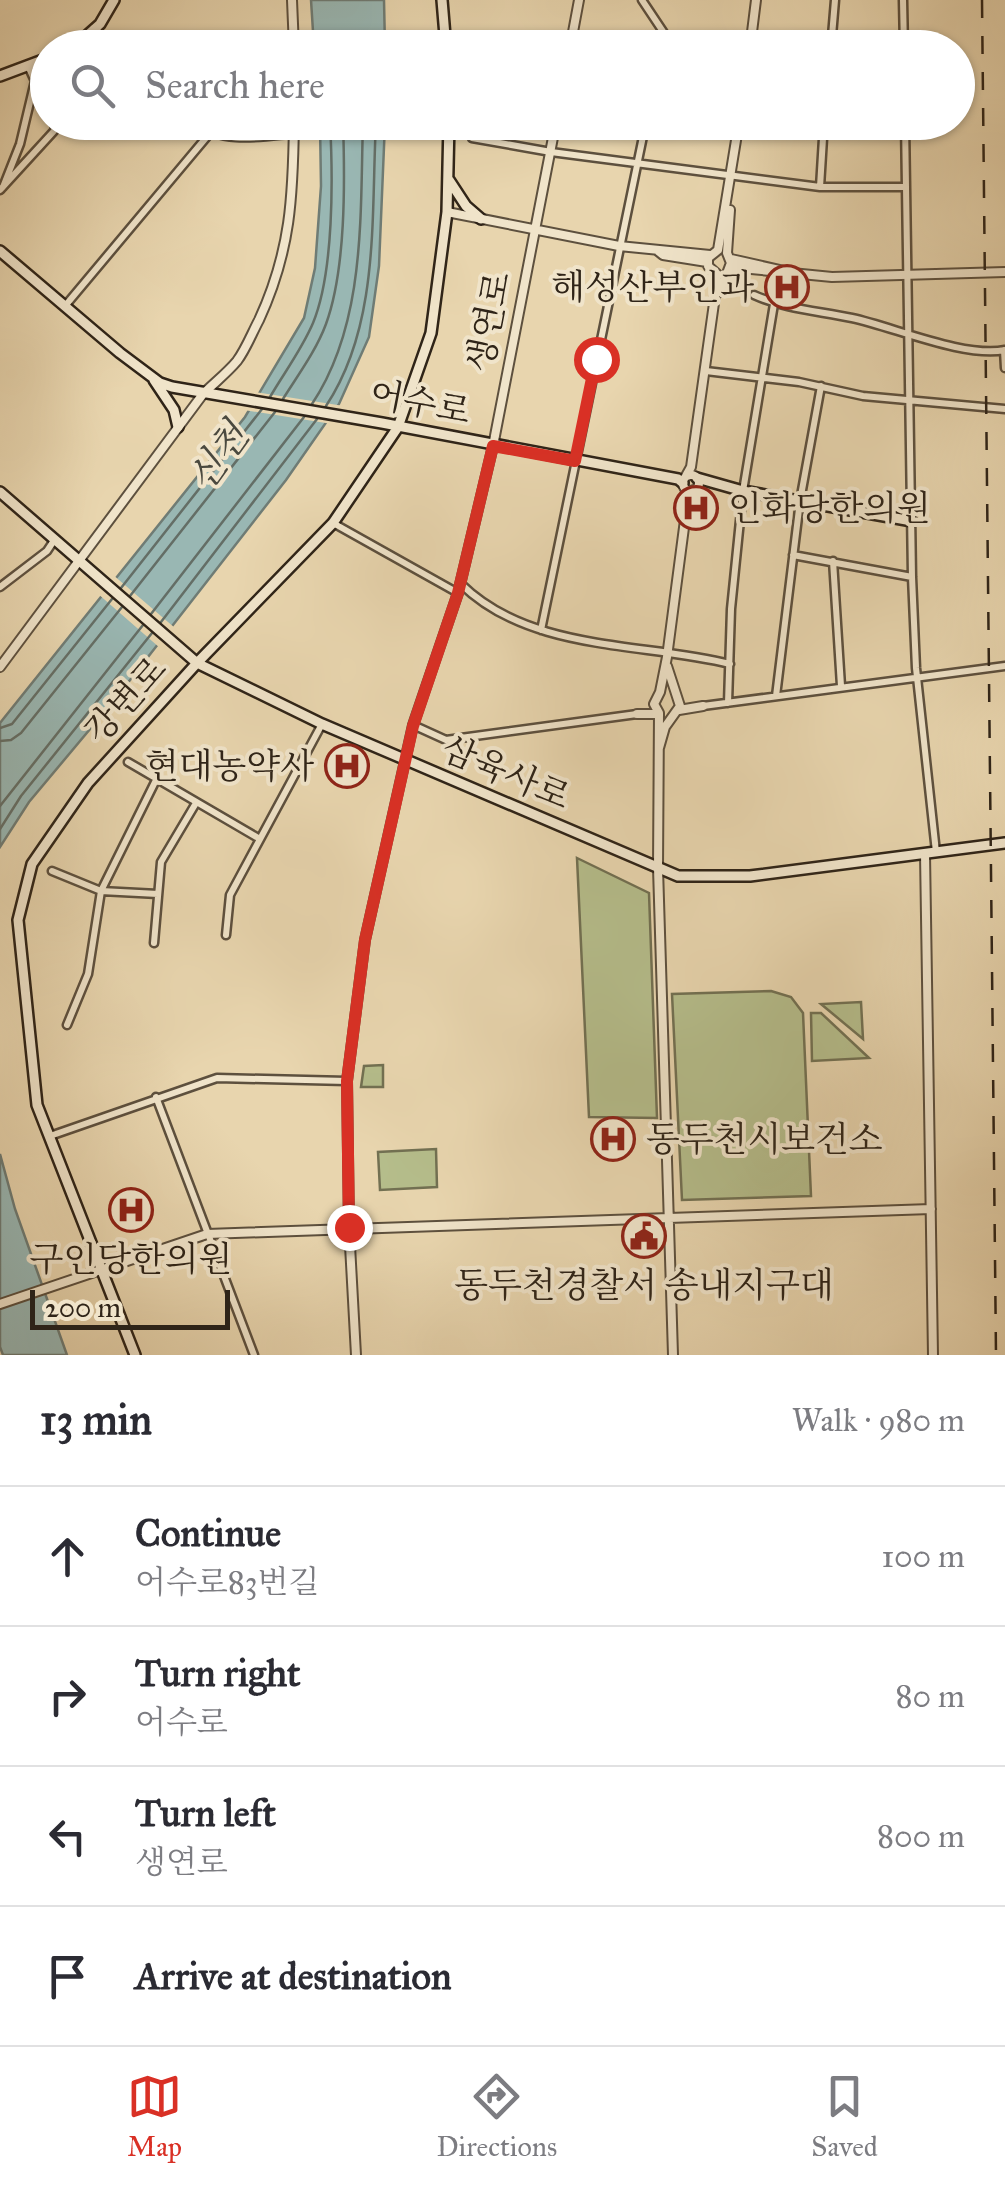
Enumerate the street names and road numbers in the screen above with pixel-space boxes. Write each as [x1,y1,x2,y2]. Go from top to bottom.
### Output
street label: 생연로 [458,268,520,376]
street label: 어수로 [366,372,474,434]
street label: 강변로 [76,648,176,752]
street label: 삼육사로 [435,727,577,819]

